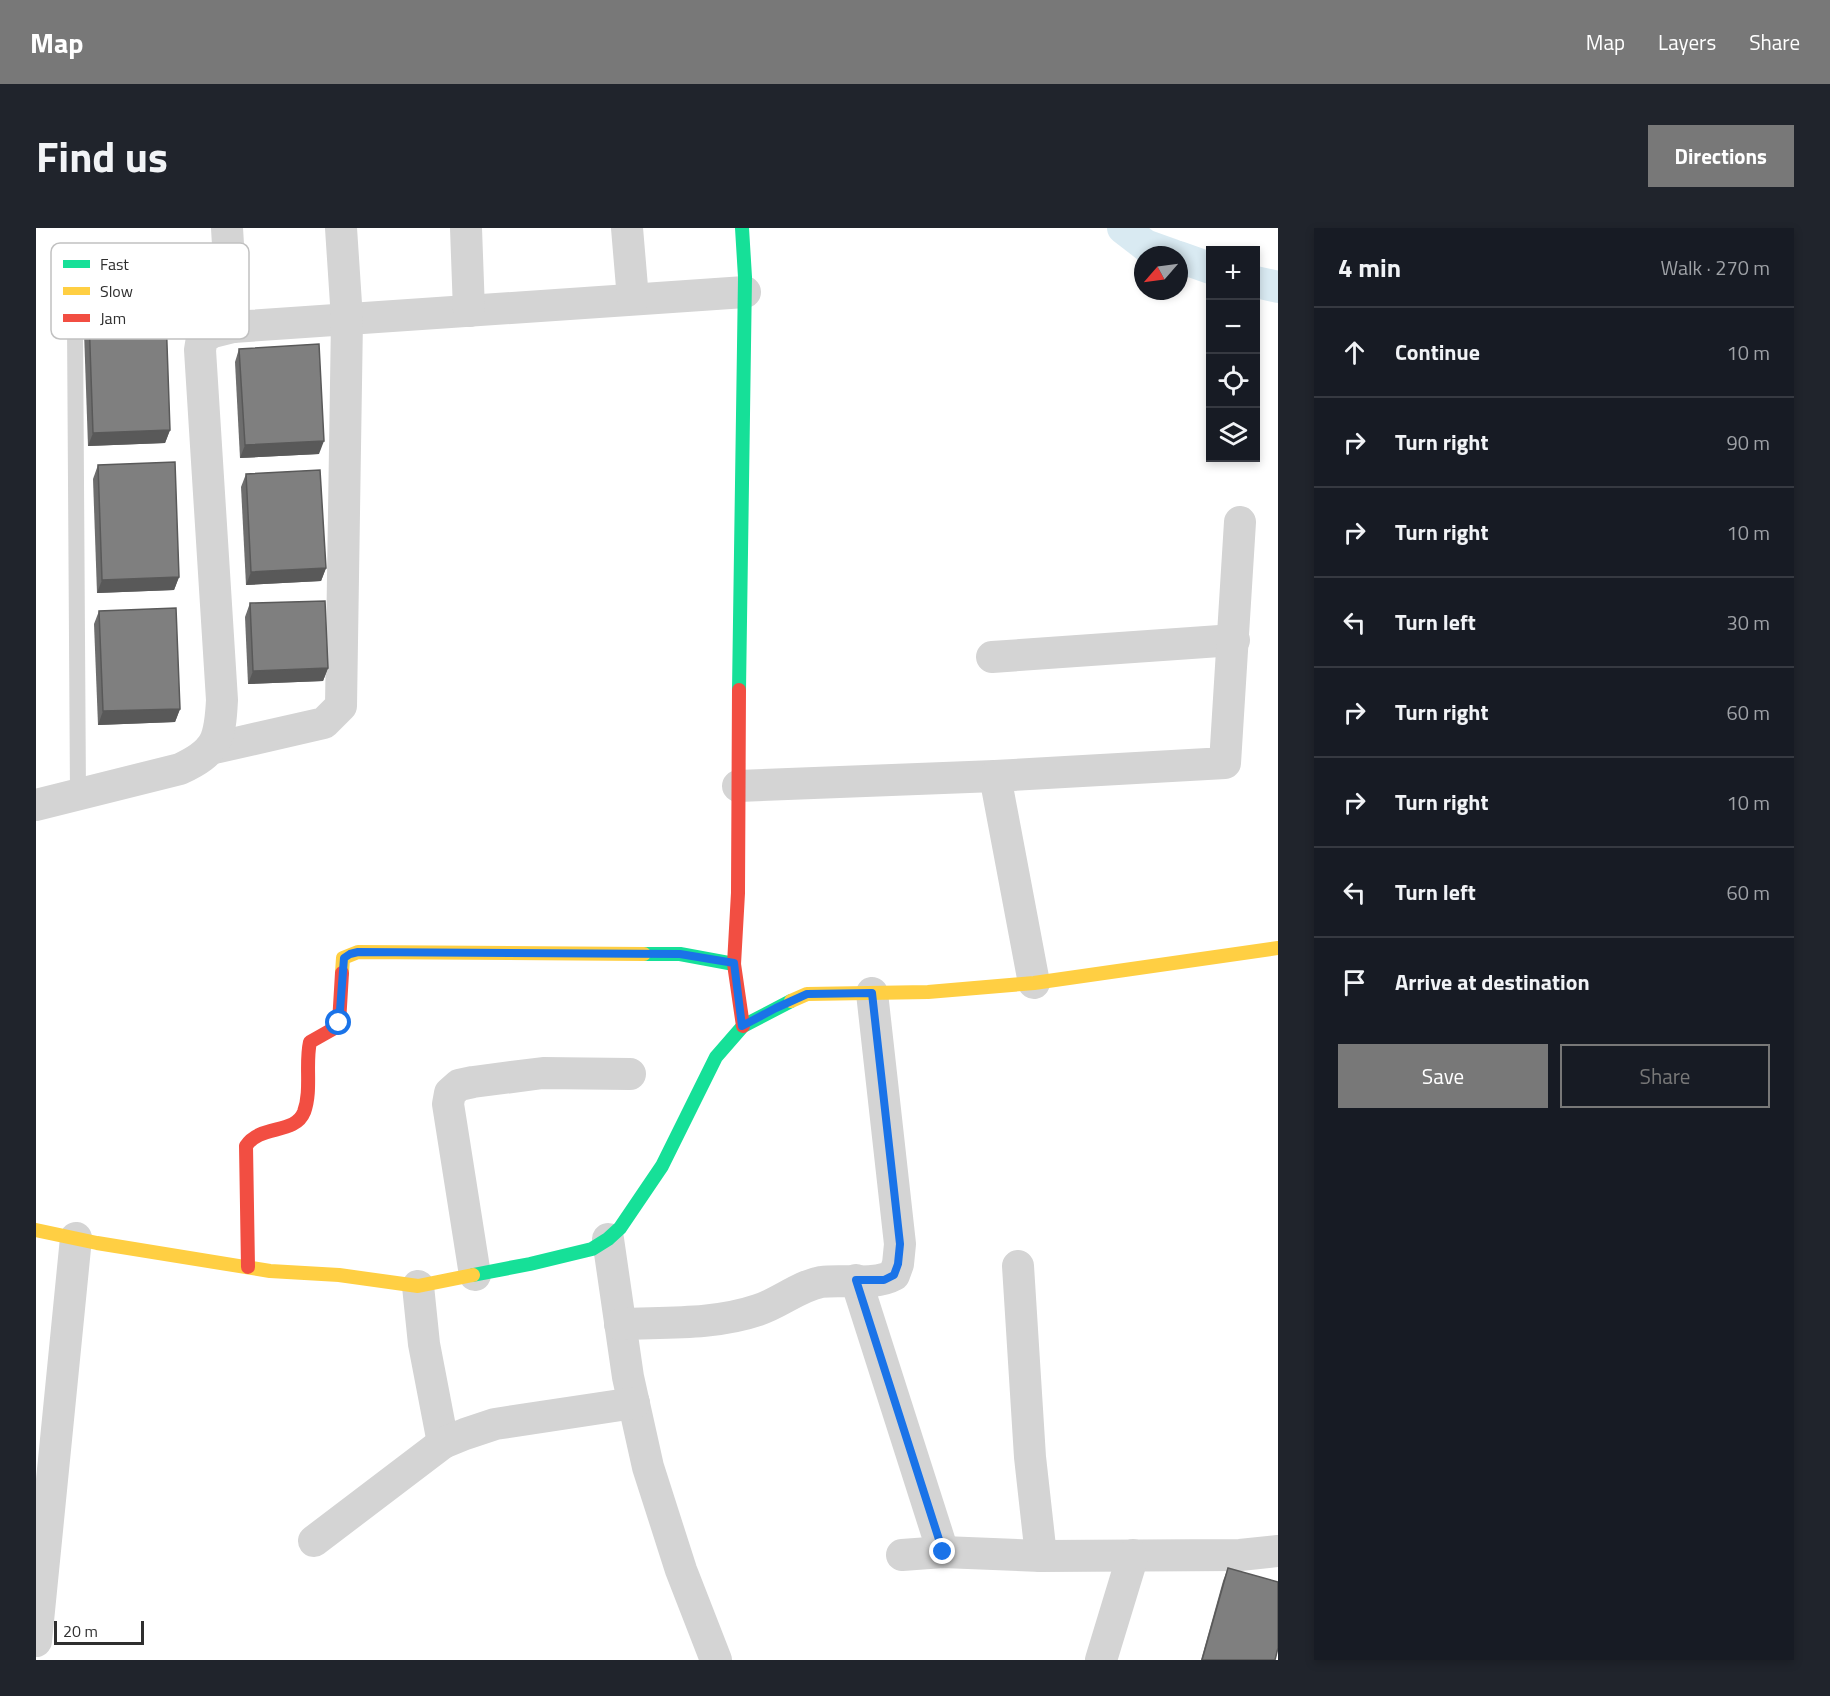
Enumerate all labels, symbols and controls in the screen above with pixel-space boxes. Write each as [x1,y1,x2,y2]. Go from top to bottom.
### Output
text: Map [30,21,84,64]
text: Map [1586,26,1625,58]
text: Layers [1658,26,1716,58]
text: Share [1749,26,1800,58]
text: Find us [36,124,168,188]
button: Directions [1648,125,1794,187]
legend [51,243,249,339]
north arrow [1134,246,1188,300]
map controls [1206,246,1260,462]
button: + [1206,246,1260,300]
text: 4 min [1338,248,1401,287]
text: Fast [100,252,129,276]
text: Walk · 270 m [1661,252,1770,283]
text: Slow [100,279,133,303]
button: − [1206,300,1260,354]
text: Jam [100,306,126,330]
text: Continue [1395,335,1480,369]
icon: ahead [1338,336,1371,369]
text: 10 m [1726,337,1770,368]
button: locate [1206,354,1260,408]
button: layers [1206,408,1260,462]
text: Turn right [1395,425,1489,459]
icon: right [1338,426,1371,459]
text: 90 m [1726,427,1770,458]
text: Turn right [1395,515,1489,549]
icon: right [1338,516,1371,549]
text: 10 m [1726,517,1770,548]
text: Turn left [1395,605,1476,639]
icon: left [1338,606,1371,639]
text: 30 m [1726,607,1770,638]
text: Turn right [1395,695,1489,729]
icon: right [1338,696,1371,729]
text: 60 m [1726,697,1770,728]
text: Turn right [1395,785,1489,819]
icon: right [1338,786,1371,819]
text: 10 m [1726,787,1770,818]
text: Turn left [1395,875,1476,909]
icon: left [1338,876,1371,909]
text: 60 m [1726,877,1770,908]
text: Arrive at destination [1395,965,1590,999]
icon: arrive [1338,966,1371,999]
route start [325,1009,351,1035]
button: Save [1338,1044,1548,1108]
button: Share [1560,1044,1770,1108]
route end [929,1538,955,1564]
scale bar [54,1618,144,1646]
text: 20 m [63,1619,98,1643]

